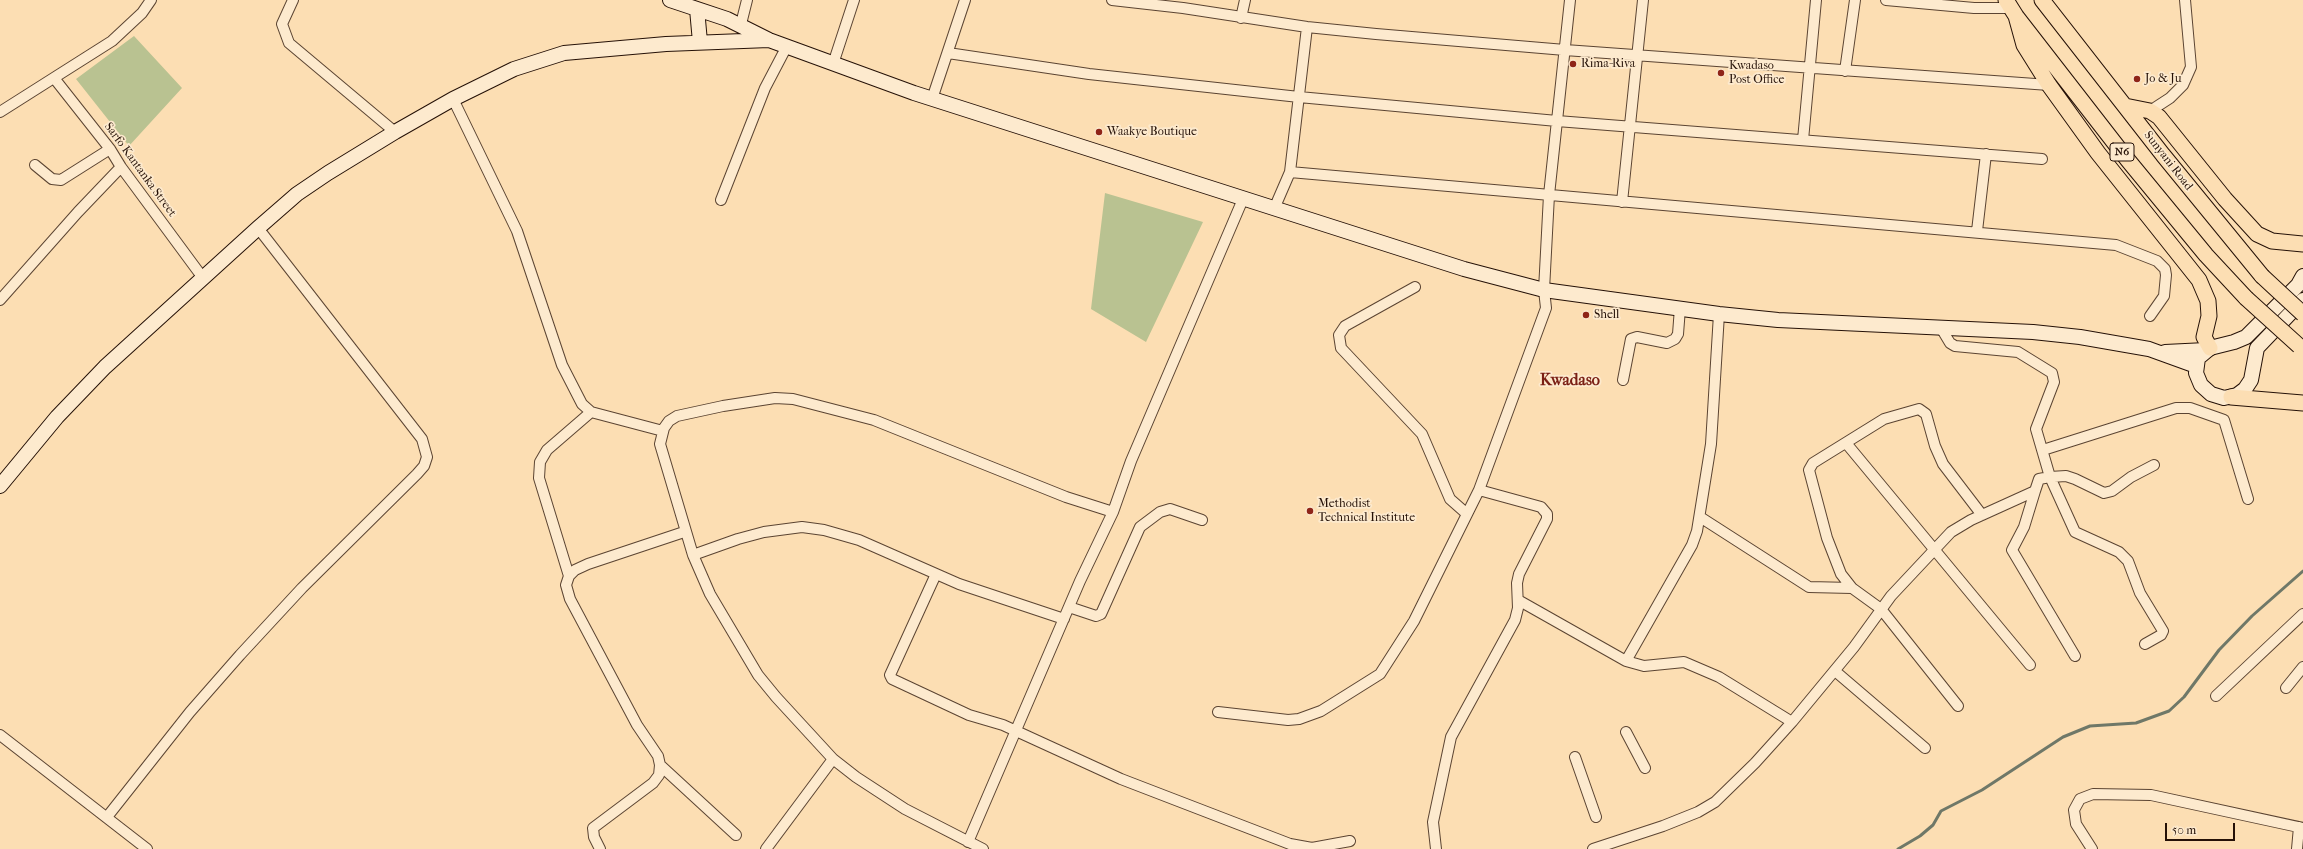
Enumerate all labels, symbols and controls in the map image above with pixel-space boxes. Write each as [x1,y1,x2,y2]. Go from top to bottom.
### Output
place label: Rima-Riva [1581,57,1635,71]
marker: Rima-Riva [1568,59,1578,69]
place label: Kwadaso Post Office [1729,59,1785,87]
marker: Kwadaso Post Office [1716,68,1726,78]
place label: Jo & Ju [2145,72,2181,86]
marker: Jo & Ju [2132,74,2142,84]
street label: Sarfo Kantanka Street [101,120,179,220]
place label: Waakye Boutique [1107,125,1197,139]
marker: Waakye Boutique [1094,127,1104,137]
street label: Sunyani Road [2140,129,2196,193]
road number: N6 [2110,143,2134,161]
place label: Shell [1594,308,1619,322]
marker: Shell [1581,310,1591,320]
district label: Kwadaso [1540,371,1600,391]
place label: Methodist Technical Institute [1318,497,1415,525]
marker: Methodist Technical Institute [1305,506,1315,516]
scale bar [2167,815,2237,841]
text: 50 m [2172,823,2196,837]

